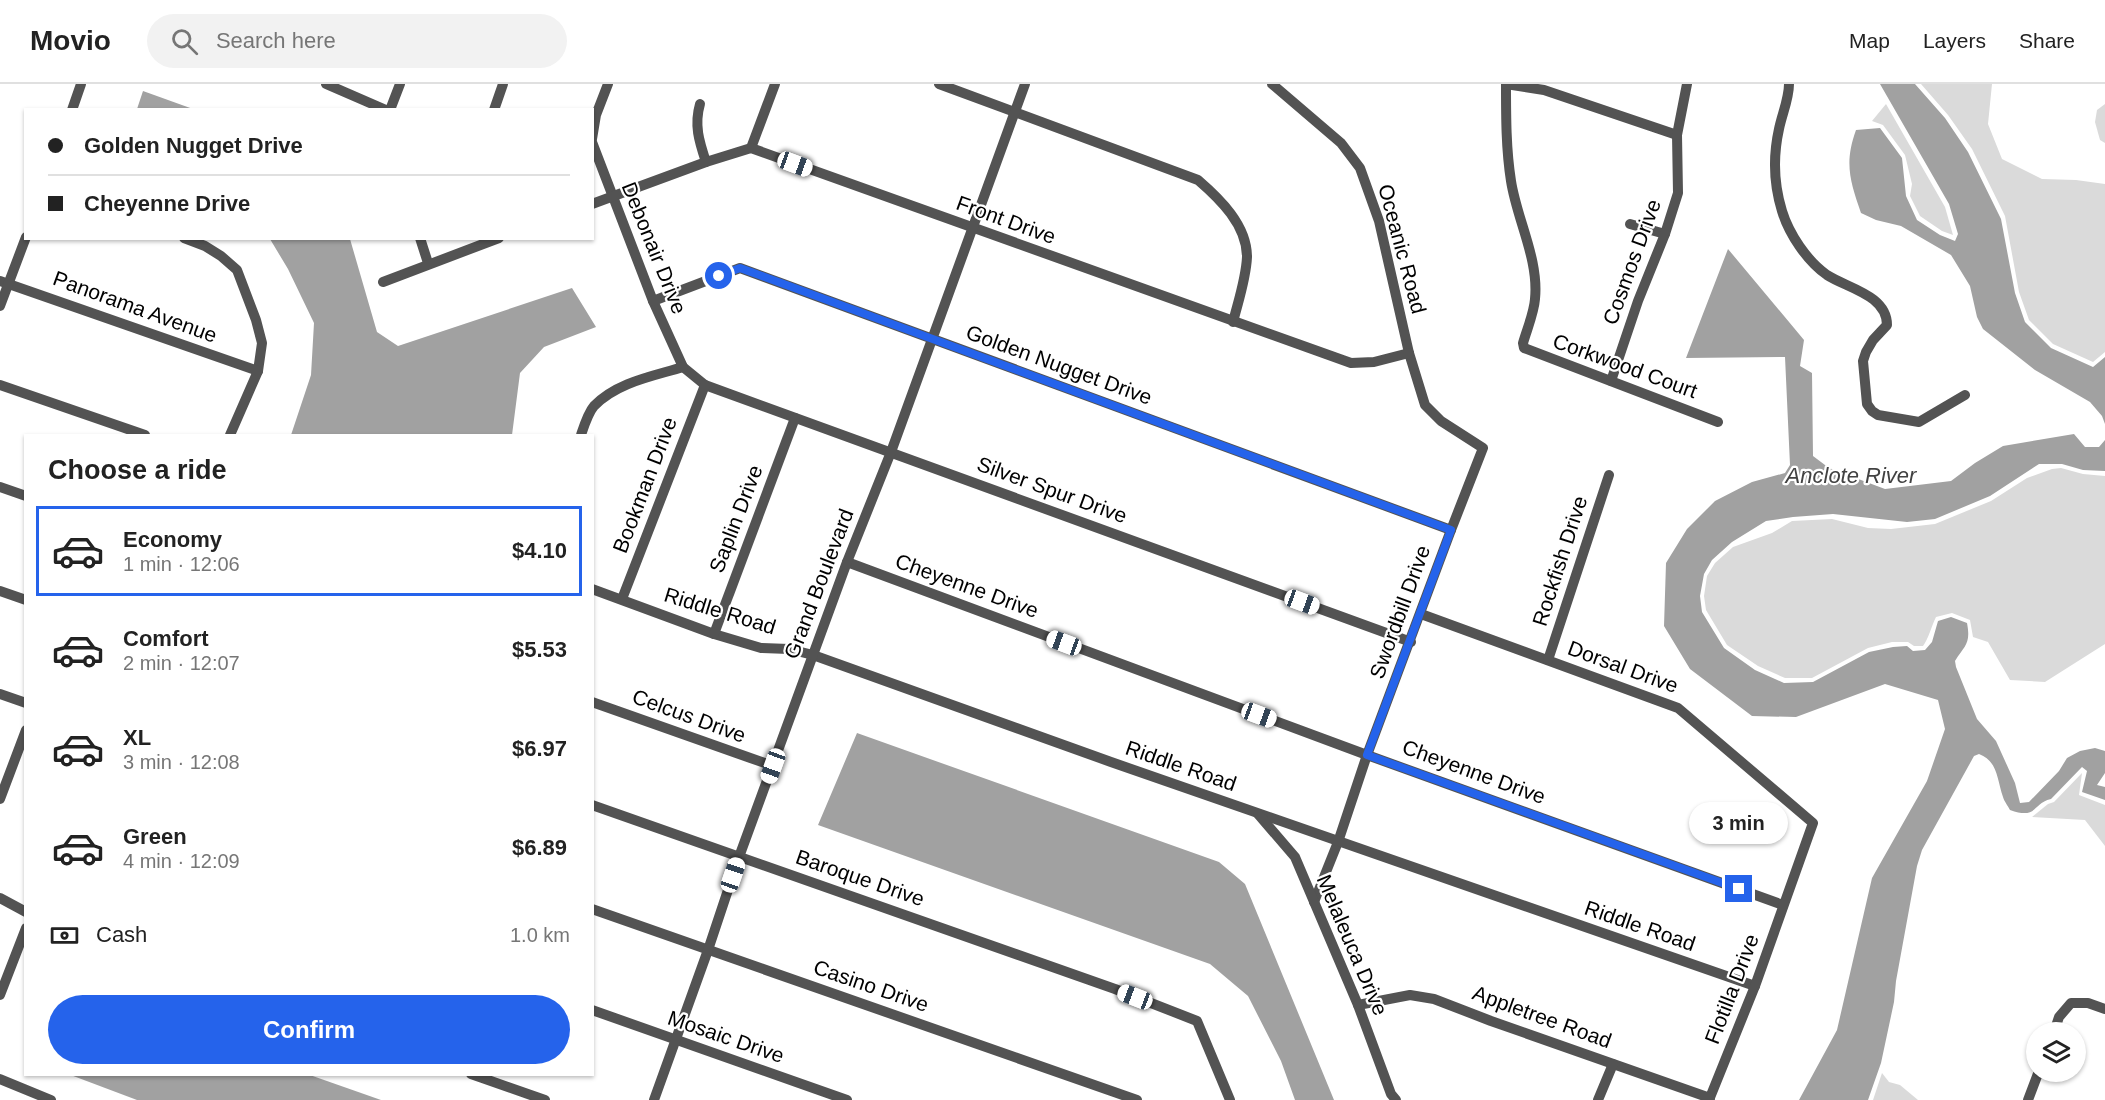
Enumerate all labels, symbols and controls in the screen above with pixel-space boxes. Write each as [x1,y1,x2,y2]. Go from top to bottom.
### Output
search box [147,14,567,68]
text: Movio [30,25,111,56]
icon: search [168,25,201,58]
text: Search here [216,28,336,53]
text: Map [1849,29,1890,52]
text: Layers [1923,29,1986,52]
text: Share [2019,29,2075,52]
text: Golden Nugget Drive [84,133,303,158]
car [775,149,815,179]
street label: Debonair Drive [618,179,691,317]
street label: Oceanic Road [1374,182,1431,316]
text: Cheyenne Drive [84,191,250,216]
street label: Front Drive [953,191,1059,248]
street label: Cosmos Drive [1598,196,1665,328]
route start [705,262,732,289]
street label: Panorama Avenue [50,266,220,347]
street label: Golden Nugget Drive [963,320,1155,409]
street label: Corkwood Court [1550,329,1701,402]
street label: Bookman Drive [608,414,681,556]
street label: Silver Spur Drive [974,452,1130,527]
text: Choose a ride [48,455,227,485]
street label: Saplin Drive [705,462,767,576]
water label: Anclote River [1784,463,1918,488]
street label: Rockfish Drive [1528,493,1591,629]
street label: Grand Boulevard [779,506,858,662]
icon: car [51,524,105,578]
text: Economy [123,527,222,552]
text: $4.10 [512,538,567,563]
street label: Swordbill Drive [1365,542,1434,682]
street label: Cheyenne Drive [892,549,1042,622]
text: 1 min · 12:06 [123,553,240,575]
street label: Riddle Road [662,583,779,638]
car [1282,587,1322,617]
icon: car [51,623,105,677]
text: Comfort [123,626,209,651]
car [1044,628,1084,658]
street label: Dorsal Drive [1565,636,1681,697]
text: $5.53 [512,637,567,662]
text: 2 min · 12:07 [123,652,240,674]
street label: Celcus Drive [629,684,749,747]
car [1239,700,1279,730]
icon: car [51,722,105,776]
text: XL [123,725,151,750]
street label: Cheyenne Drive [1399,735,1549,808]
text: $6.97 [512,736,567,761]
street label: Riddle Road [1123,736,1240,795]
car [758,746,788,786]
text: 3 min · 12:08 [123,751,240,773]
callout: 3 min [1690,802,1788,844]
text: 3 min [1712,812,1765,834]
icon: car [51,821,105,875]
text: Green [123,824,187,849]
text: $6.89 [512,835,567,860]
street label: Baroque Drive [793,845,927,910]
text: 4 min · 12:09 [123,850,240,872]
car [719,855,747,895]
street label: Melaleuca Drive [1312,871,1392,1019]
route end [1725,875,1752,902]
street label: Riddle Road [1582,896,1699,955]
icon: cash [48,919,81,952]
text: Cash [96,922,147,947]
text: 1.0 km [510,924,570,946]
street label: Flotilla Drive [1700,931,1763,1047]
street label: Casino Drive [811,955,932,1016]
street label: Appletree Road [1470,981,1615,1052]
car [1115,982,1155,1012]
button: Confirm [48,995,570,1064]
street label: Mosaic Drive [665,1006,787,1067]
map controls [2026,1022,2086,1082]
button: layers [2026,1022,2086,1082]

